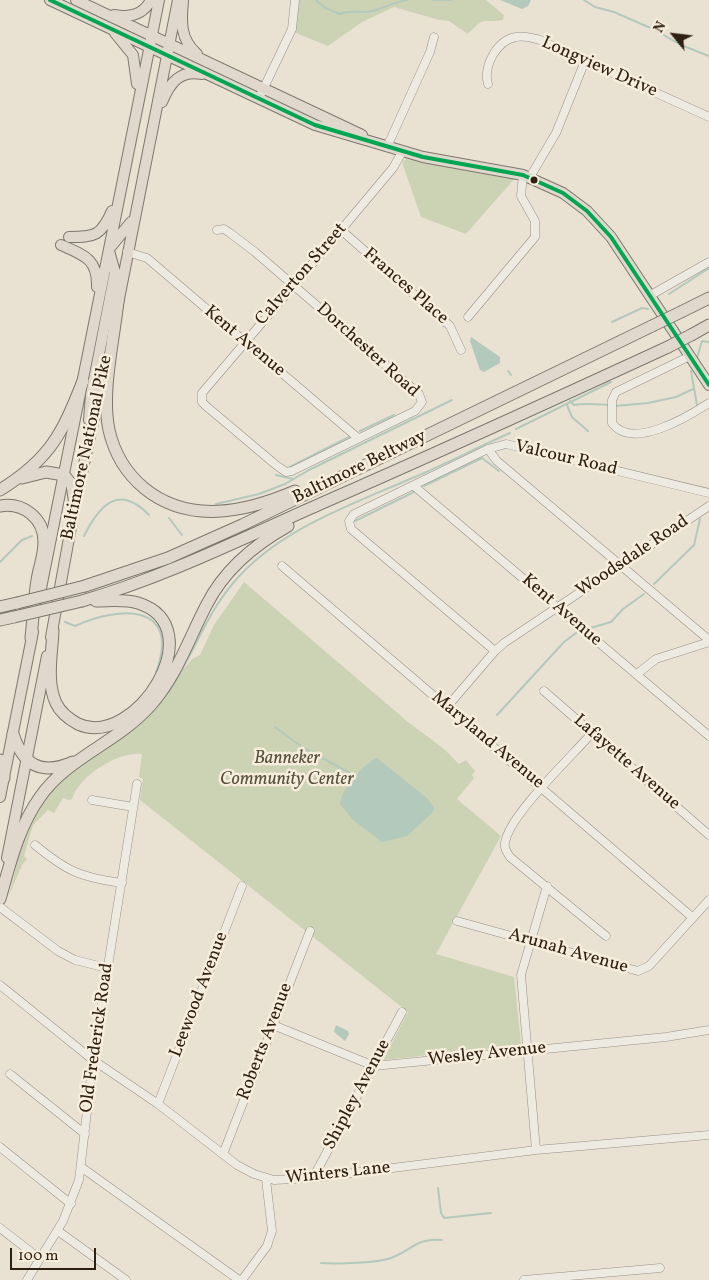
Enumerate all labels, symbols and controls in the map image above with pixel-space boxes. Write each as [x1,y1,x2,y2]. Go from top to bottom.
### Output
north arrow [649,10,699,60]
text: N [650,18,671,37]
street label: Longview Drive [538,33,660,103]
unlabelled marker [529,175,539,185]
street label: Calverton Street [252,219,352,331]
street label: Frances Place [358,244,452,330]
street label: Dorchester Road [311,299,423,403]
street label: Kent Avenue [199,302,289,382]
street label: Baltimore National Pike [58,354,118,542]
street label: Baltimore Beltway [290,426,430,510]
street label: Valcour Road [513,437,619,481]
street label: Woodsdale Road [573,511,693,603]
street label: Kent Avenue [516,570,606,652]
street label: Maryland Avenue [426,687,548,795]
street label: Lafayette Avenue [568,711,684,815]
park label: Banneker Community Center [220,749,354,792]
street label: Arunah Avenue [506,925,630,979]
street label: Leewood Avenue [166,929,234,1061]
street label: Old Frederick Road [77,962,119,1114]
street label: Roberts Avenue [234,980,298,1104]
street label: Shipley Avenue [320,1036,396,1154]
street label: Wesley Avenue [427,1038,547,1072]
street label: Winters Lane [284,1158,392,1190]
scale bar [12,1238,99,1270]
text: 100 m [18,1246,58,1267]

